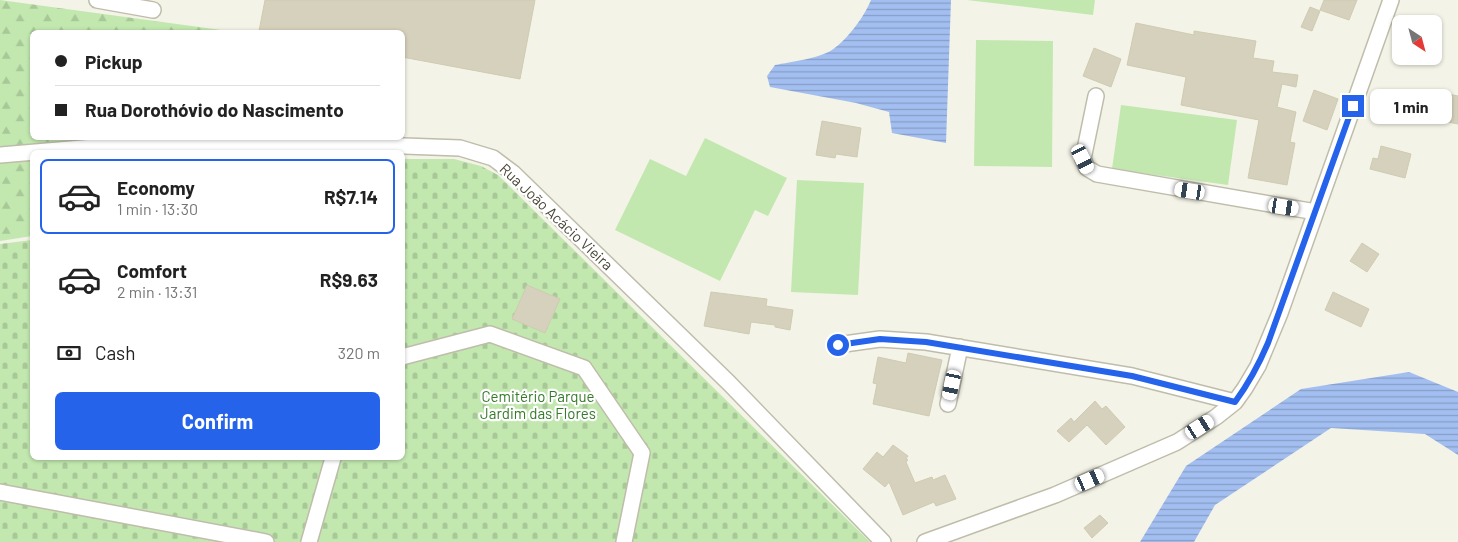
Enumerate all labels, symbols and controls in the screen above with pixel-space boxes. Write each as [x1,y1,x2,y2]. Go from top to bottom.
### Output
north arrow [1392,15,1442,65]
map controls [1392,15,1442,65]
text: Pickup [85,50,143,73]
callout: 1 min [1370,88,1453,124]
route end [1342,95,1364,117]
text: 1 min [1393,97,1429,116]
text: Rua Dorothóvio do Nascimento [85,98,344,121]
car [1069,142,1096,176]
street label: Rua João Acácio Vieira [496,159,617,273]
icon: car [57,174,102,219]
text: Economy [117,176,195,199]
car [1174,181,1205,201]
text: R$7.14 [324,185,378,208]
car [1268,197,1299,217]
text: 1 min · 13:30 [117,199,198,218]
icon: car [57,257,102,302]
text: Comfort [117,259,187,282]
text: R$9.63 [320,268,378,291]
text: 2 min · 13:31 [117,282,197,301]
route start [827,334,849,356]
icon: cash [55,339,83,367]
text: Cash [95,341,136,364]
text: 320 m [338,343,380,362]
car [941,369,962,401]
park label: Cemitério Parque Jardim das Flores [480,387,596,422]
button: Confirm [55,392,380,450]
car [1183,413,1216,441]
car [1073,467,1106,493]

